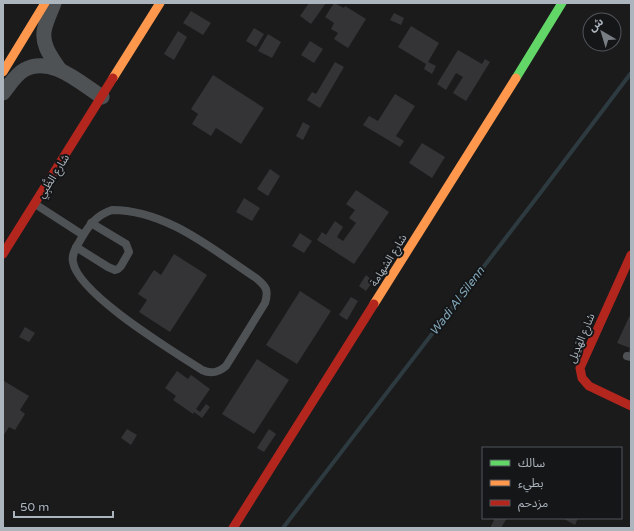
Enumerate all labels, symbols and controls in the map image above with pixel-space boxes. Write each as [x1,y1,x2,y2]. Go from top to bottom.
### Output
north arrow [582,12,622,52]
text: ش [586,15,606,34]
street label: شارع الظَّبِي [34,151,74,202]
street label: شارع الشهامة [367,231,411,289]
water label: Wadi Al Silenn [427,264,488,338]
street label: شارع الهَدِيل [565,311,599,365]
legend [482,447,622,519]
text: سالك [518,456,545,470]
text: بطيء [518,476,544,493]
scale bar [14,493,113,519]
text: مزدحم [518,496,548,512]
text: 50 m [20,500,49,514]

